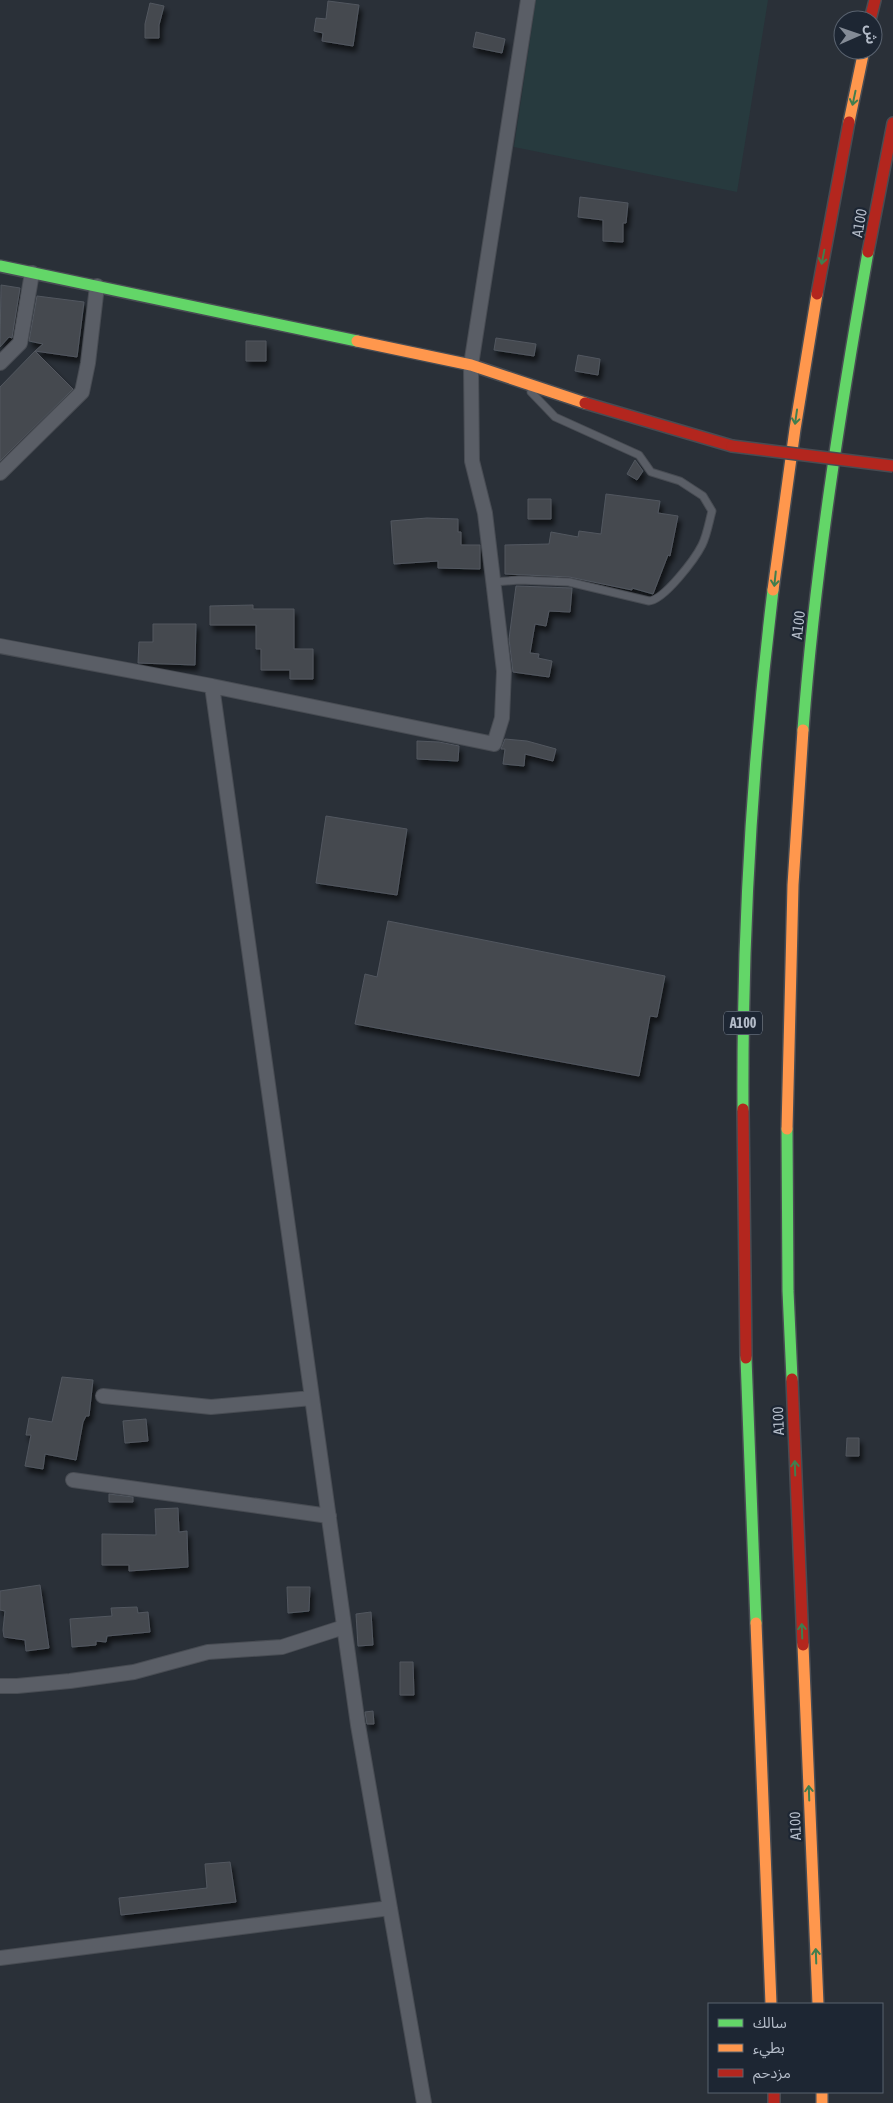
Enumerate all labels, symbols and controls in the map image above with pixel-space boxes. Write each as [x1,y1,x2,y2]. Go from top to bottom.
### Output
north arrow [833,10,883,60]
text: ش [863,25,879,44]
one-way arrow [849,89,858,105]
street label: A100 [848,207,870,239]
one-way arrow [817,249,827,265]
one-way arrow [791,409,801,425]
one-way arrow [770,570,780,586]
street label: A100 [788,610,808,640]
road number: A100 [724,1011,762,1034]
street label: A100 [769,1406,787,1436]
one-way arrow [790,1461,800,1477]
one-way arrow [797,1623,807,1640]
one-way arrow [804,1785,813,1801]
street label: A100 [786,1811,804,1841]
one-way arrow [811,1948,820,1964]
legend [708,2003,883,2093]
text: سالك [753,2014,787,2031]
text: بطيء [753,2039,785,2059]
text: مزدحم [753,2064,791,2084]

